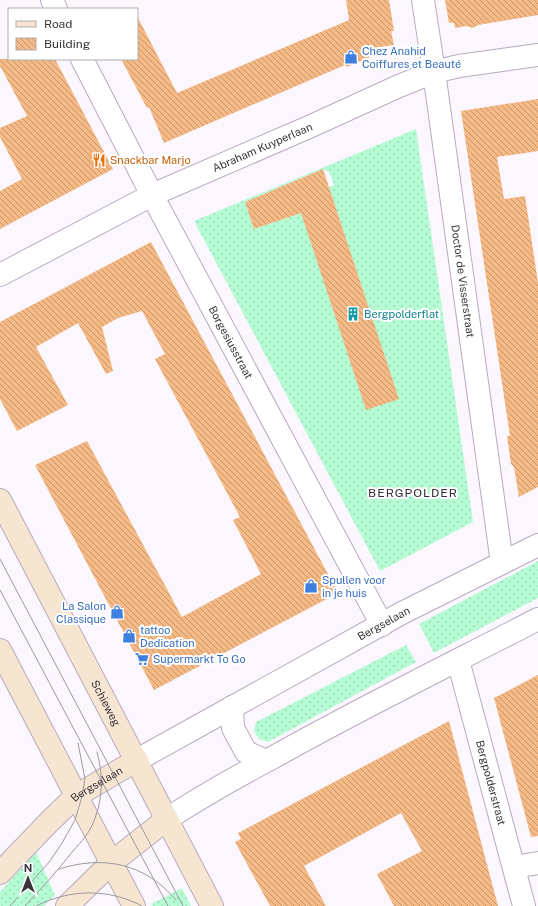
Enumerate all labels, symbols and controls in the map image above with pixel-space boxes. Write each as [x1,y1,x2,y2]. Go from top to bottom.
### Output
legend [8,8,138,60]
text: Road [44,17,72,31]
text: Building [44,37,90,51]
place label: Chez Anahid Coiffures et Beauté [362,45,461,70]
shop icon: Chez Anahid Coiffures et Beauté [343,49,359,65]
street label: Abraham Kuyperlaan [211,120,314,174]
restaurant icon: Snackbar Marjo [91,152,107,168]
place label: Snackbar Marjo [110,154,191,166]
street label: Doctor de Visserstraat [449,224,477,338]
street label: Borgesiusstraat [206,304,255,381]
building icon: Bergpolderflat [345,306,361,322]
place label: Bergpolderflat [364,308,439,320]
district label: BERGPOLDER [368,486,458,500]
place label: Spullen voor in je huis [322,574,386,599]
shop icon: Spullen voor in je huis [303,578,319,594]
place label: La Salon Classique [56,600,106,625]
shop icon: La Salon Classique [109,604,125,620]
street label: Bergselaan [355,604,412,643]
place label: tattoo Dedication [140,624,195,649]
shop icon: tattoo Dedication [121,628,137,644]
supermarket icon: Supermarkt To Go [134,651,150,667]
place label: Supermarkt To Go [153,653,246,665]
street label: Schieweg [89,678,123,728]
street label: Bergpolderstraat [474,739,508,827]
street label: Bergselaan [68,764,125,804]
north arrow [8,858,48,898]
text: N [24,862,32,874]

